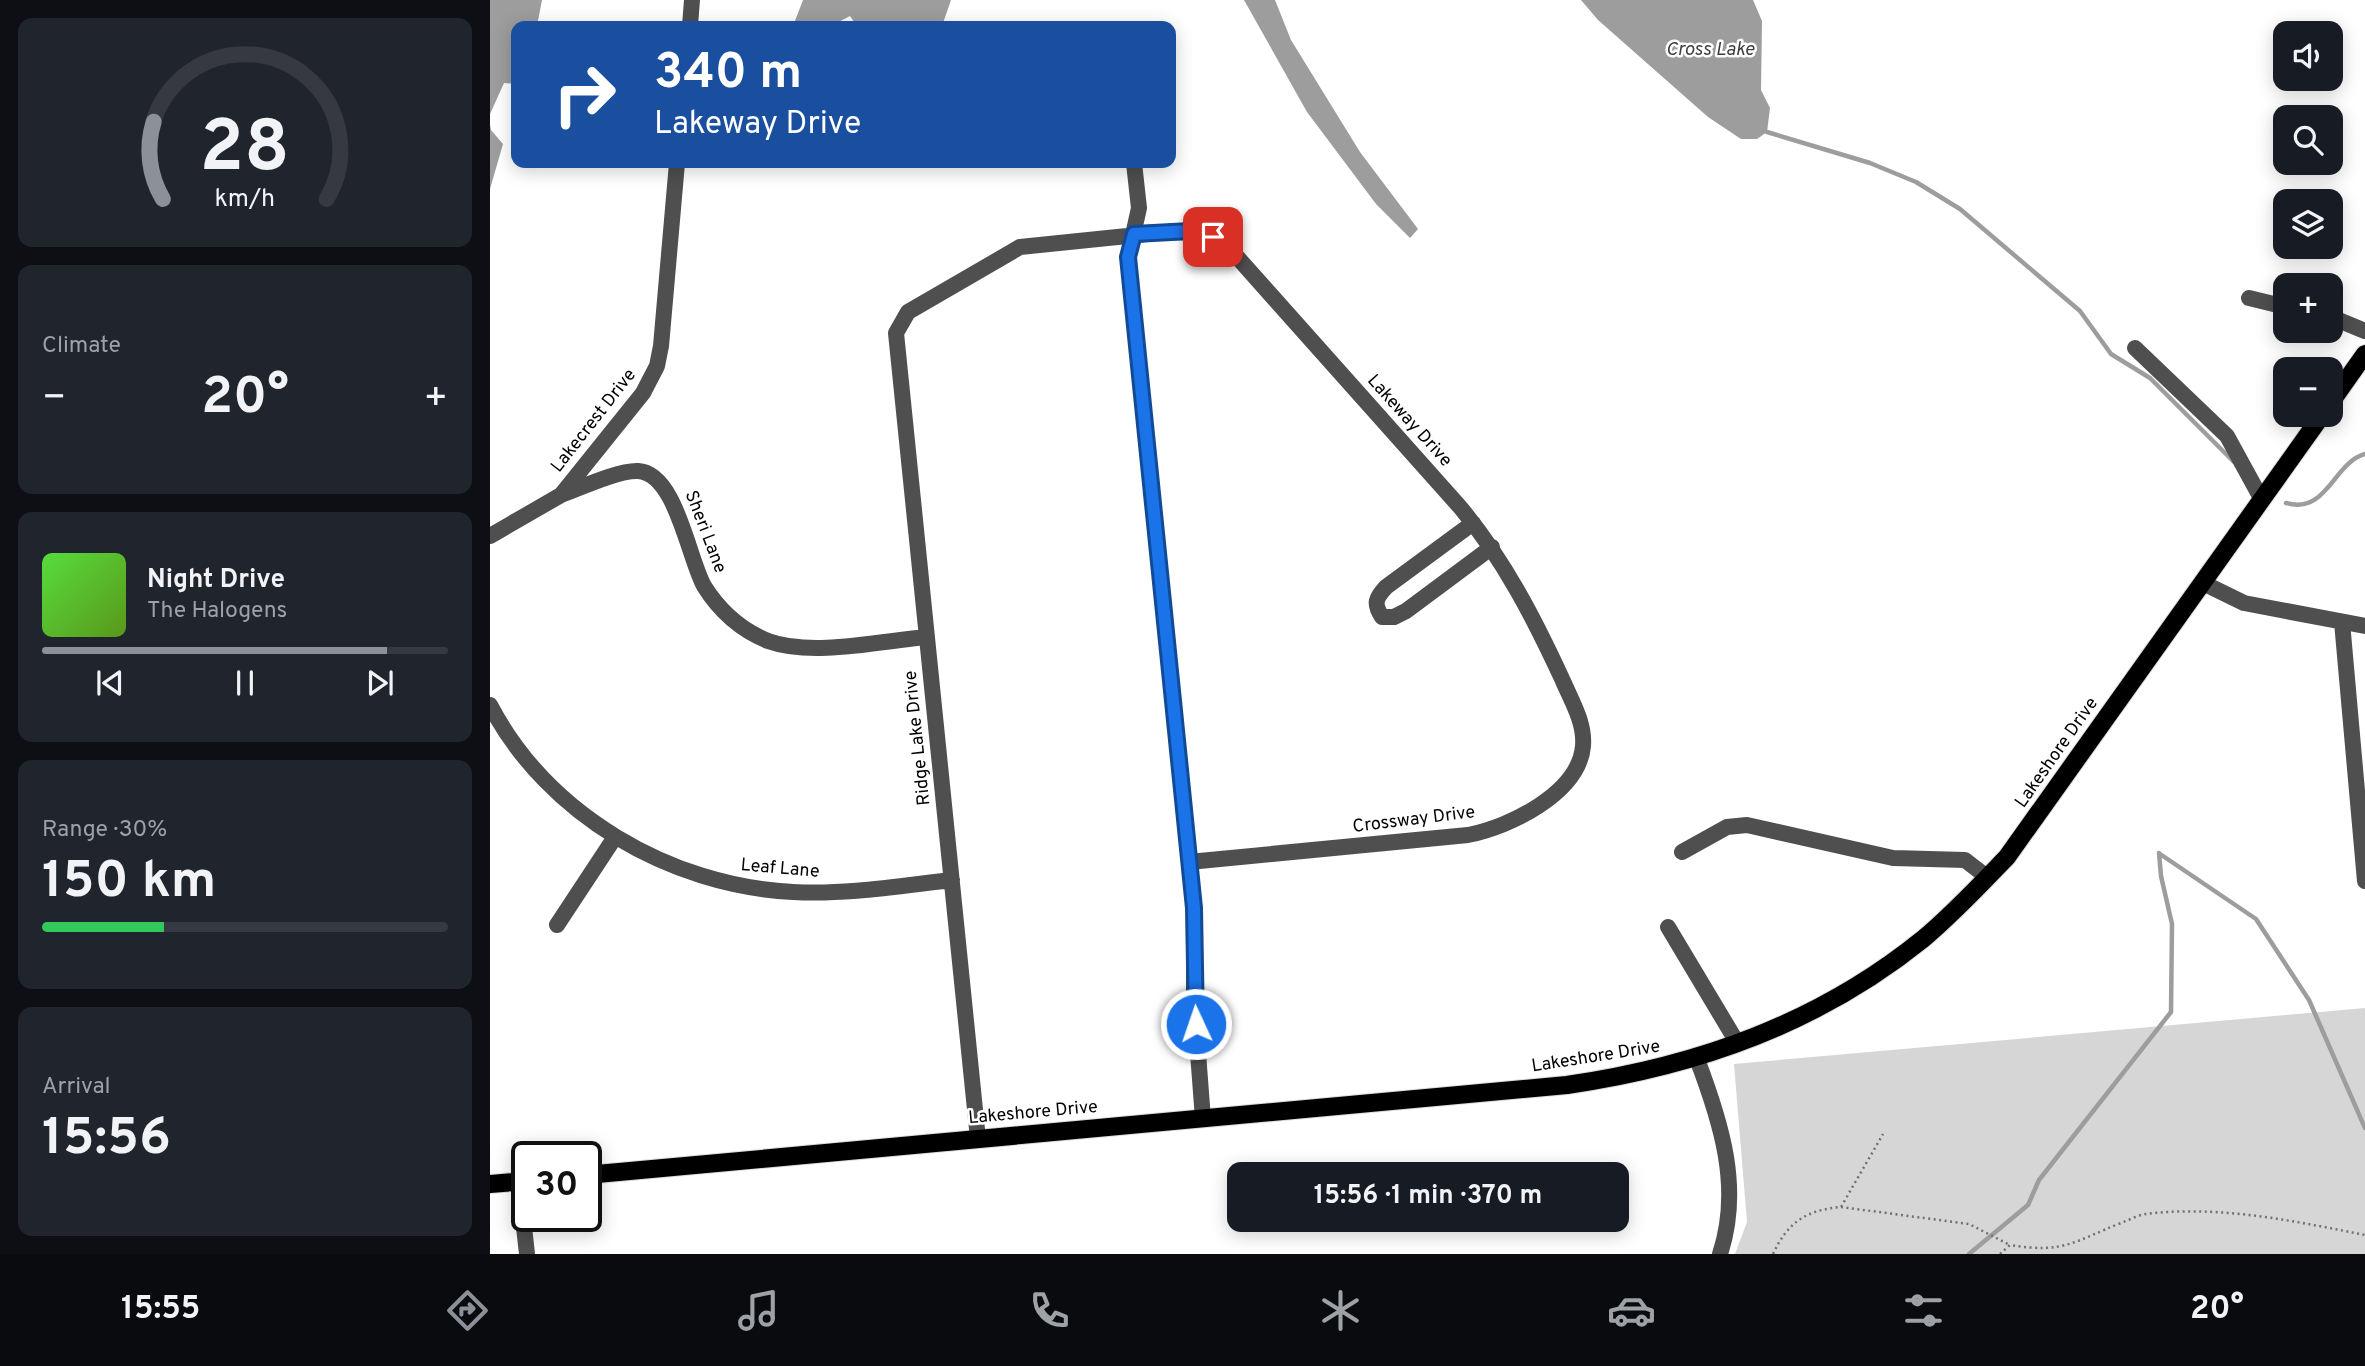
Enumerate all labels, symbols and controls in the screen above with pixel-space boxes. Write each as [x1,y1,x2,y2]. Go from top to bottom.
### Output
map controls [2273,21,2343,427]
button: sound [2273,21,2343,91]
water label: Cross Lake [1666,38,1754,62]
text: 340 m [654,44,802,106]
icon: right [539,49,630,140]
text: 28 [200,105,290,197]
text: Lakeway Drive [654,105,861,145]
button: search [2273,105,2343,175]
text: km/h [215,183,275,215]
button: layers [2273,189,2343,259]
pin [1183,207,1243,267]
icon: arrive [1194,218,1232,256]
button: + [2273,273,2343,343]
text: Climate [42,332,121,361]
button: − [2273,357,2343,427]
street label: Lakecrest Drive [546,364,642,478]
text: 20° [201,366,289,432]
street label: Lakeway Drive [1361,370,1457,472]
text: − [42,375,67,424]
text: + [423,375,448,424]
street label: Sheri Lane [679,487,731,577]
text: Night Drive [147,564,285,597]
text: The Halogens [147,597,287,626]
icon: previous [91,664,129,702]
icon: pause [226,664,264,702]
icon: next [361,664,399,702]
street label: Ridge Lake Drive [899,669,937,807]
street label: Lakeshore Drive [2010,693,2104,813]
street label: Crossway Drive [1351,801,1477,839]
text: Range · 30% [42,816,167,845]
text: 150 km [42,850,216,916]
street label: Leaf Lane [740,854,820,884]
position arrow [1159,987,1233,1061]
street label: Lakeshore Drive [1530,1035,1662,1079]
text: Arrival [42,1073,111,1102]
street label: Lakeshore Drive [967,1096,1099,1130]
text: 15:56 [42,1107,171,1173]
speed limit sign: 30 [511,1141,602,1232]
text: 15:56 · 1 min · 370 m [1314,1180,1542,1213]
icon: directions [443,1286,492,1335]
icon: music [734,1286,783,1335]
icon: phone [1025,1286,1074,1335]
icon: climate [1316,1286,1365,1335]
icon: car [1607,1286,1656,1335]
icon: filters [1899,1286,1948,1335]
text: 15:55 [121,1290,200,1330]
text: 20° [2190,1290,2244,1330]

